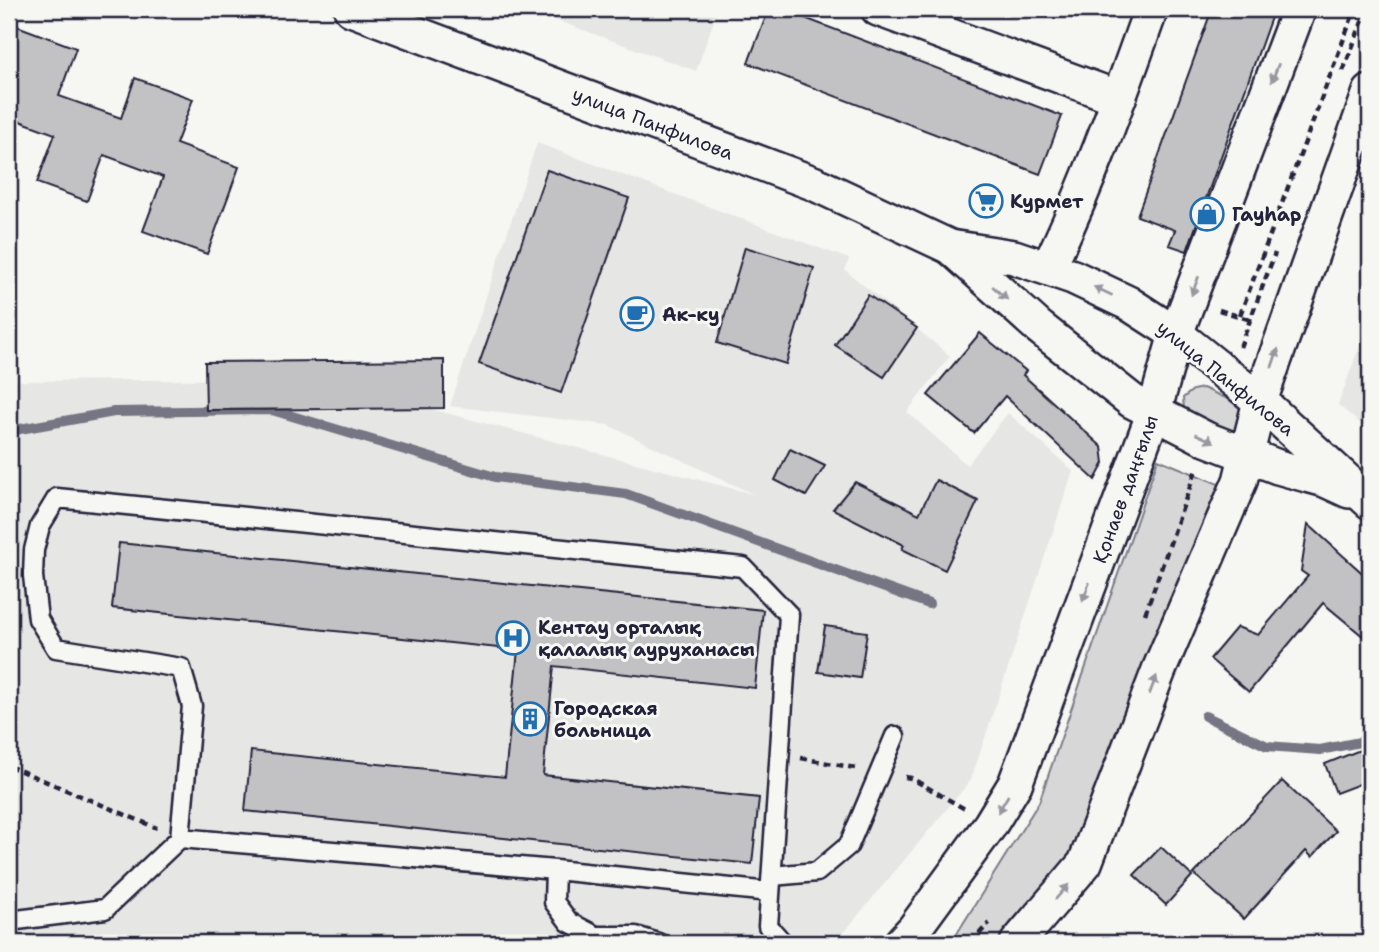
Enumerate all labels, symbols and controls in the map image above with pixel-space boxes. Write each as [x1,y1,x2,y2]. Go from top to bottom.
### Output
one-way arrow [1269,62,1280,83]
street label: улица Панфилова [569,81,737,166]
supermarket icon: Курмет [967,182,1005,220]
place label: Курмет [1010,189,1084,214]
shop icon: Гауһар [1188,195,1226,233]
place label: Гауһар [1232,202,1301,227]
one-way arrow [1190,275,1201,296]
one-way arrow [992,284,1009,300]
one-way arrow [1092,285,1113,296]
cafe icon: Ак-ку [618,295,656,333]
place label: Ак-ку [662,302,720,327]
street label: улица Панфилова [1152,315,1300,442]
one-way arrow [1270,347,1281,368]
street label: Қонаев даңғылы [1087,412,1164,567]
one-way arrow [1194,433,1215,444]
one-way arrow [1081,582,1092,603]
place label: Кентау орталық қалалық ауруханасы [538,615,755,662]
hospital icon: Кентау орталық қалалық ауруханасы [494,619,532,657]
one-way arrow [1148,675,1159,696]
place label: Городская больница [554,696,658,743]
building icon: Городская больница [511,700,549,738]
one-way arrow [997,794,1009,813]
one-way arrow [1054,883,1070,901]

